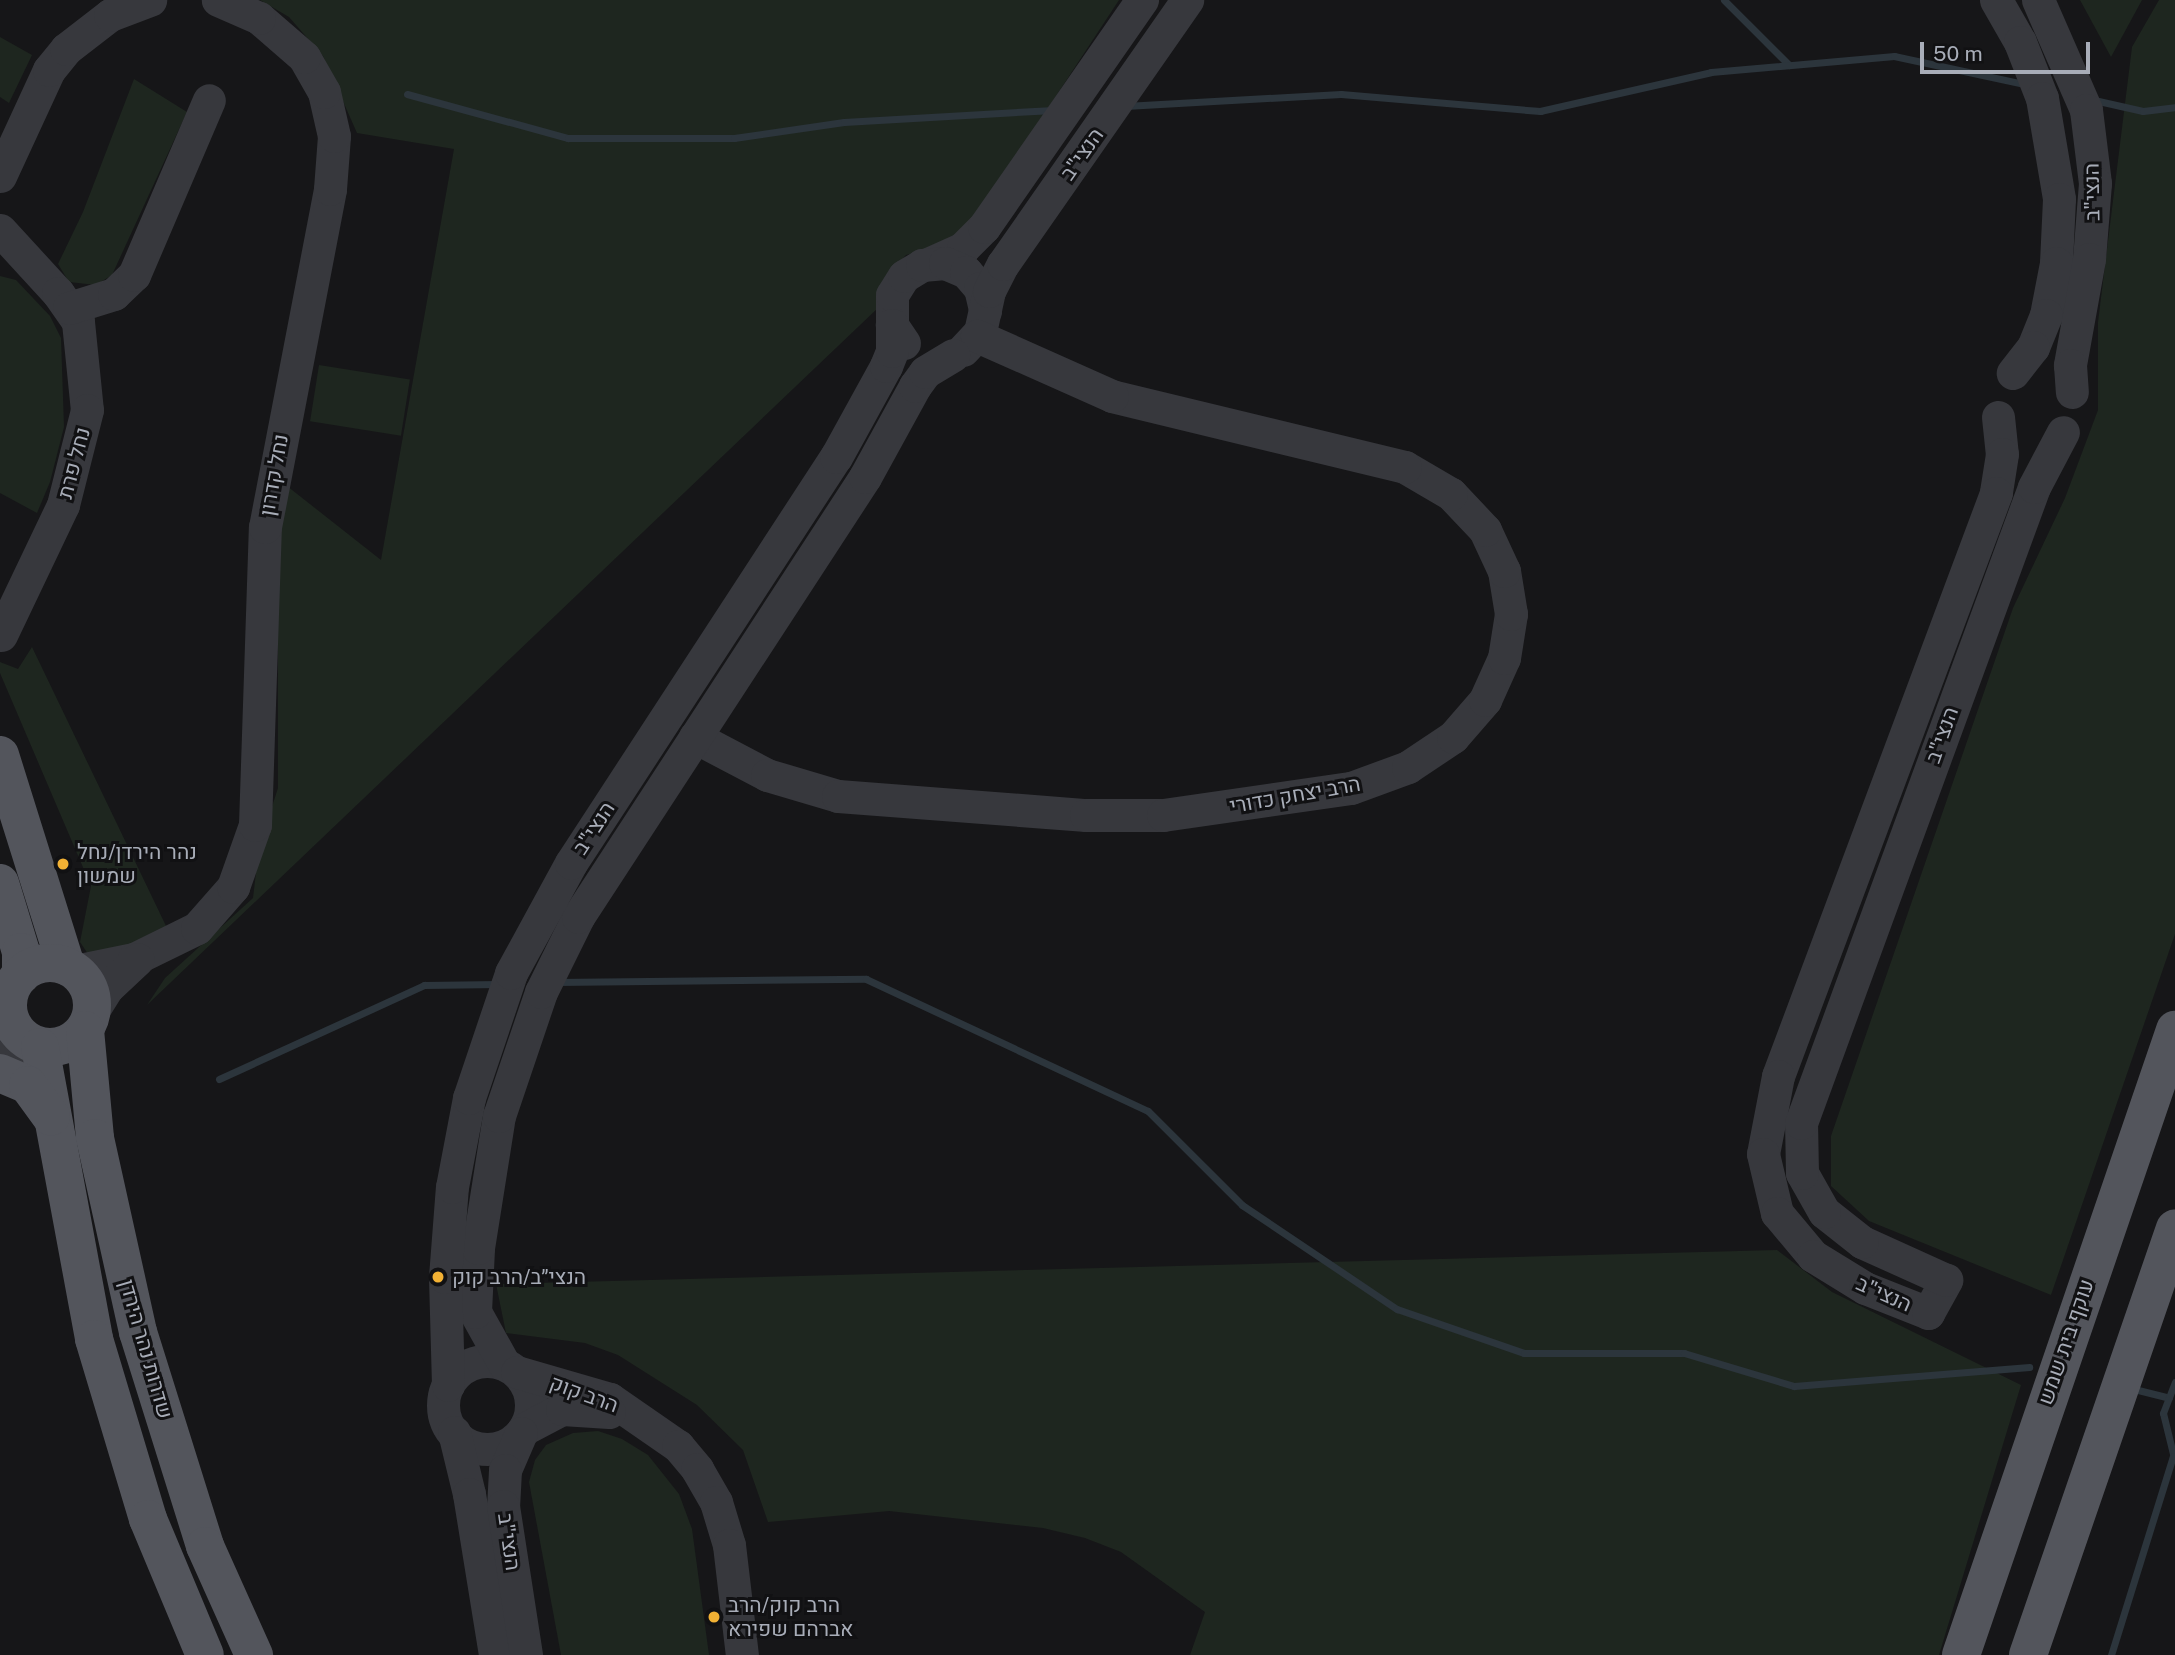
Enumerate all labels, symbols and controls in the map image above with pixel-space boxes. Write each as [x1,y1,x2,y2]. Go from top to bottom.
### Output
scale bar [1923,28,2093,72]
text: 50 m [1933,41,1983,66]
street label: הנצי"ב [1055,123,1109,185]
street label: הנצי"ב [2079,163,2105,221]
street label: נחל פרת [52,425,96,501]
street label: נחל קדרון [254,432,294,518]
street label: הנצי"ב [1920,704,1964,766]
street label: הרב יצחק כדורי [1228,771,1362,819]
street label: הנצי"ב [568,797,620,859]
place label: נהר הירדן/נחל שמשון [77,839,197,889]
marker: נהר הירדן/נחל שמשון [55,856,71,872]
place label: הנצי״ב/הרב קוק [452,1264,586,1290]
marker: הנצי״ב/הרב קוק [430,1269,446,1285]
street label: הנצי"ב [1852,1271,1916,1317]
street label: שדרות נהר הירדן [114,1276,178,1422]
street label: עוקף בית שמש [2033,1276,2099,1408]
street label: הרב קוק [546,1370,622,1418]
street label: הנצי"ב [493,1512,525,1572]
place label: הרב קוק/הרב אברהם שפירא [728,1592,854,1642]
marker: הרב קוק/הרב אברהם שפירא [706,1609,722,1625]

